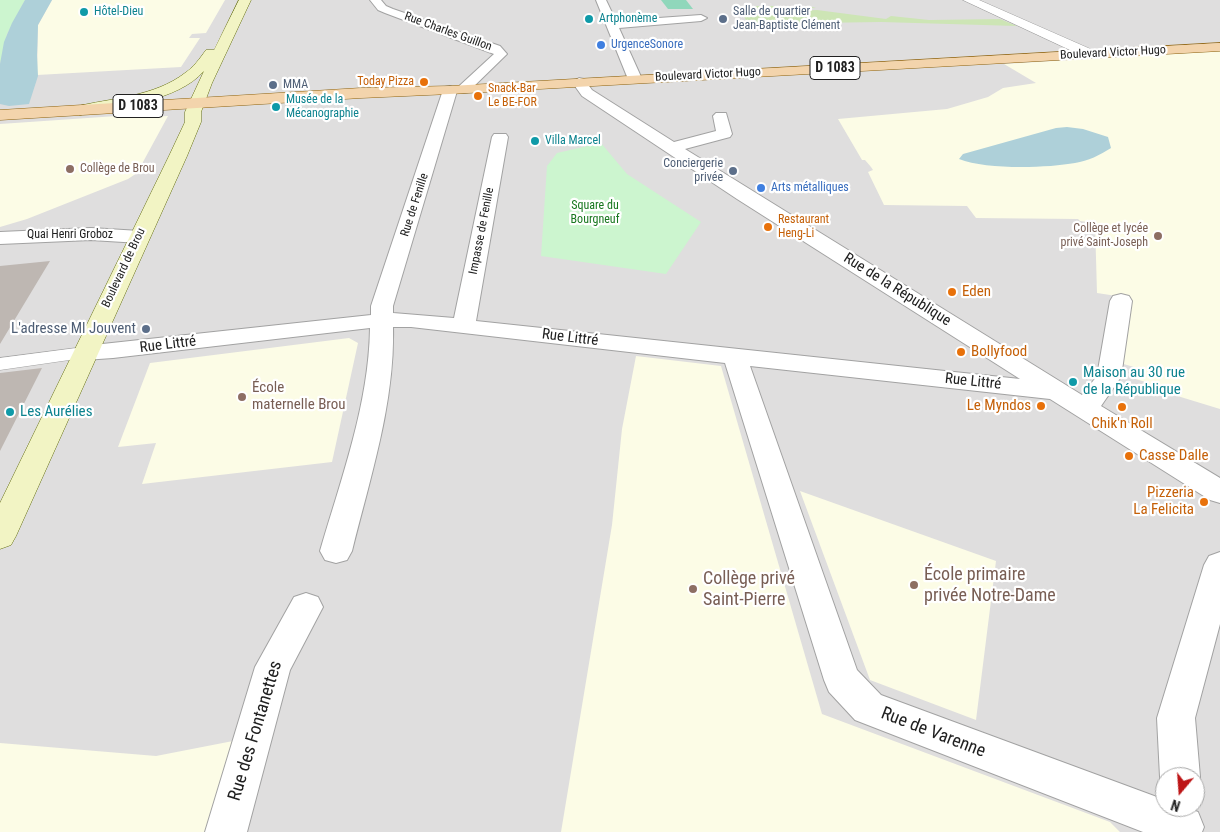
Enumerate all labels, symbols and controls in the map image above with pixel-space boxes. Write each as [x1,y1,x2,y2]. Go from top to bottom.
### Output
place label: Hôtel-Dieu [94,5,143,19]
place label: Salle de quartier Jean-Baptiste Clément [733,5,840,33]
marker: Hôtel-Dieu [78,6,90,18]
street label: Rue Charles Guillon [402,9,494,55]
place label: Artphonème [599,12,657,26]
marker: Artphonème [583,13,595,25]
marker: Salle de quartier Jean-Baptiste Clément [717,13,729,25]
place label: UrgenceSonore [611,38,683,52]
marker: UrgenceSonore [595,39,607,51]
street label: Boulevard Victor Hugo [1060,43,1166,63]
road number: D 1083 [810,56,860,80]
street label: Boulevard Victor Hugo [655,65,761,85]
place label: Today Pizza [357,75,414,89]
marker: Today Pizza [418,76,430,88]
place label: MMA [283,78,308,92]
marker: MMA [267,79,279,91]
place label: Snack-Bar Le BE-FOR [488,82,537,110]
marker: Snack-Bar Le BE-FOR [472,90,484,102]
place label: Musée de la Mécanographie [286,93,359,121]
road number: D 1083 [113,94,163,118]
marker: Musée de la Mécanographie [270,101,282,113]
place label: Villa Marcel [545,134,601,148]
marker: Villa Marcel [529,135,541,147]
place label: Conciergerie privée [663,157,723,185]
place label: Collège de Brou [80,162,155,176]
marker: Collège de Brou [64,163,76,175]
marker: Conciergerie privée [727,165,739,177]
street label: Rue de Fenille [398,171,432,239]
place label: Arts métalliques [771,181,849,195]
marker: Arts métalliques [755,182,767,194]
street label: Impasse de Fenille [467,186,497,276]
park label: Square du Bourgneuf [571,199,619,227]
place label: Restaurant Heng-Li [778,213,829,241]
marker: Restaurant Heng-Li [762,221,774,233]
place label: Collège et lycée privé Saint-Joseph [1061,222,1148,250]
street label: Boulevard de Brou [99,226,149,310]
street label: Quai Henri Groboz [27,228,113,242]
marker: Collège et lycée privé Saint-Joseph [1152,230,1164,242]
street label: Rue de la République [840,250,954,330]
place label: Eden [962,283,991,301]
marker: Eden [946,286,958,298]
place label: L'adresse Ml Jouvent [11,320,136,338]
marker: L'adresse Ml Jouvent [140,323,152,335]
street label: Rue Littré [541,326,599,350]
street label: Rue Littré [139,333,197,357]
place label: Bollyfood [971,343,1027,361]
marker: Bollyfood [955,346,967,358]
place label: Maison au 30 rue de la République [1083,364,1185,399]
street label: Rue Littré [944,370,1002,394]
marker: Maison au 30 rue de la République [1067,376,1079,388]
place label: École maternelle Brou [252,379,346,414]
marker: École maternelle Brou [236,391,248,403]
place label: Le Myndos [967,397,1031,415]
marker: Le Myndos [1035,400,1047,412]
marker: Chik'n Roll [1116,401,1128,413]
place label: Les Aurélies [20,403,92,421]
marker: Les Aurélies [4,406,16,418]
place label: Chik'n Roll [1091,415,1153,433]
place label: Casse Dalle [1139,447,1209,465]
marker: Casse Dalle [1123,450,1135,462]
place label: Pizzeria La Felicita [1133,484,1194,519]
marker: Pizzeria La Felicita [1198,496,1210,508]
place label: École primaire privée Notre-Dame [924,564,1056,606]
place label: Collège privé Saint-Pierre [703,568,795,610]
marker: École primaire privée Notre-Dame [908,579,920,591]
marker: Collège privé Saint-Pierre [687,583,699,595]
street label: Rue des Fontanettes [224,658,288,804]
street label: Rue de Varenne [878,703,988,763]
north arrow [1155,767,1205,817]
text: N [1169,796,1182,814]

